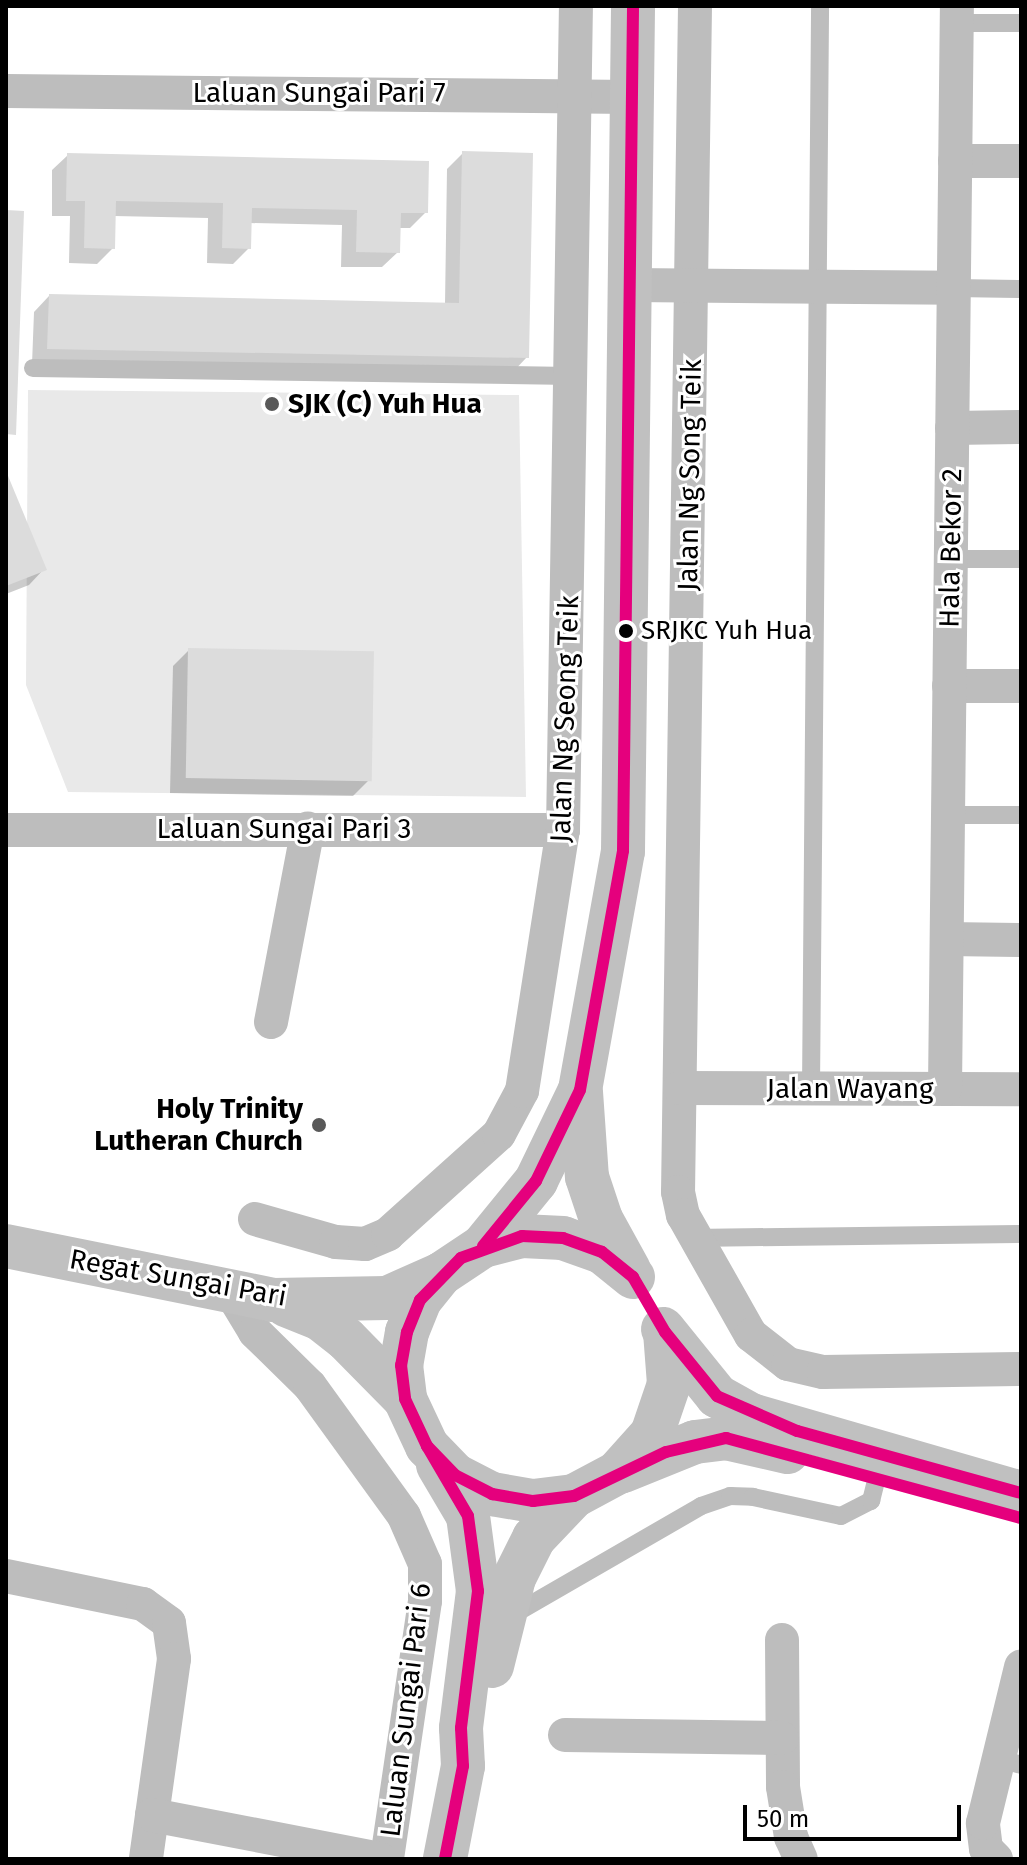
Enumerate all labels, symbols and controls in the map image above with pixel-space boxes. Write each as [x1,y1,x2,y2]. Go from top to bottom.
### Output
street label: Laluan Sungai Pari 7 [192,76,446,110]
street label: Jalan Ng Song Teik [671,359,709,591]
place label: SJK (C) Yuh Hua [288,387,482,421]
marker: SJK (C) Yuh Hua [263,395,281,413]
street label: Hala Bekor 2 [933,468,969,628]
street label: Jalan Ng Seong Teik [544,595,586,843]
place label: SRJKC Yuh Hua [641,615,812,647]
marker: SRJKC Yuh Hua [618,623,634,639]
street label: Laluan Sungai Pari 3 [157,812,411,846]
street label: Jalan Wayang [766,1072,934,1106]
place label: Holy Trinity Lutheran Church [94,1092,303,1158]
marker: Holy Trinity Lutheran Church [310,1116,328,1134]
street label: Regat Sungai Pari [67,1242,289,1314]
street label: Laluan Sungai Pari 6 [374,1581,438,1839]
scale bar [747,1789,965,1839]
text: 50 m [757,1805,809,1833]

